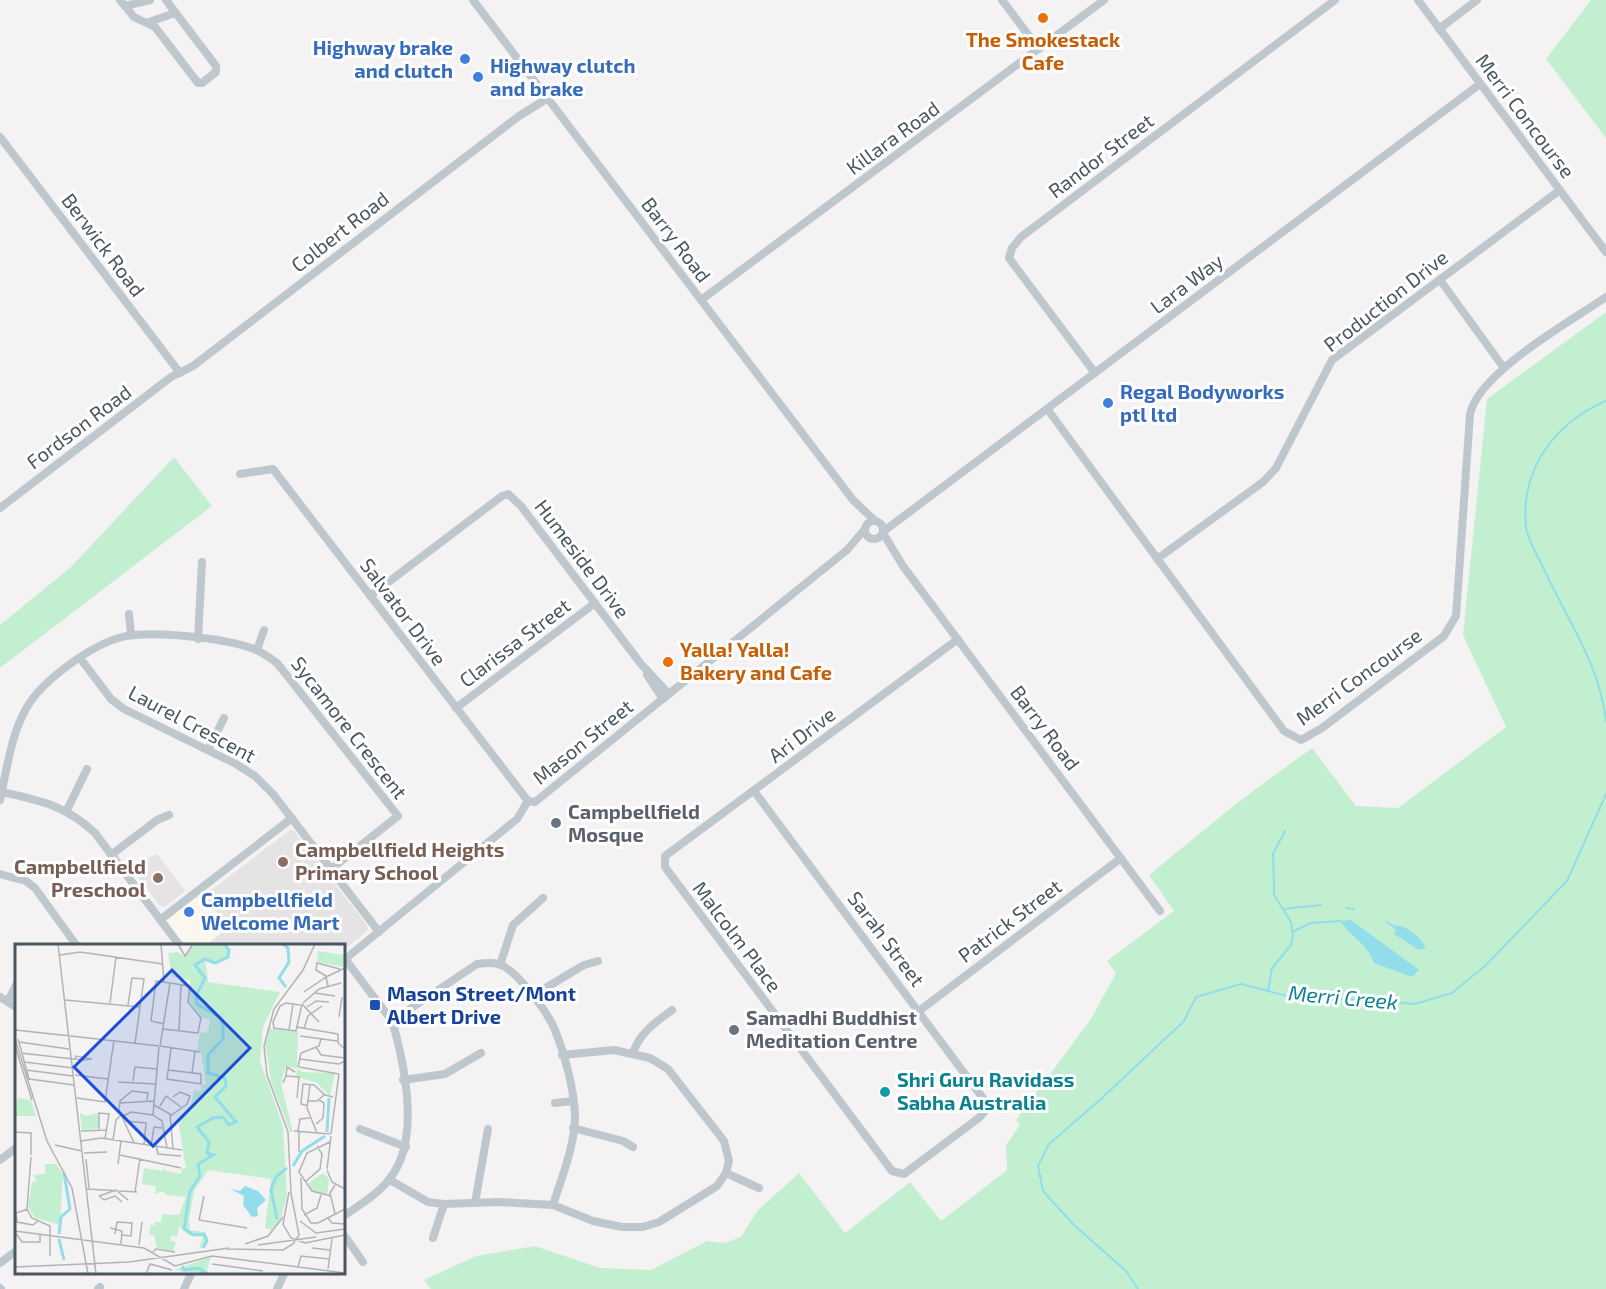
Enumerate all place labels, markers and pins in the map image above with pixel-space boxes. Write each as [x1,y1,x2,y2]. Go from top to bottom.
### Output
marker: The Smokestack Cafe [1036,11,1050,25]
place label: The Smokestack Cafe [966,27,1121,74]
place label: Highway brake and clutch [313,35,453,82]
marker: Highway brake and clutch [458,52,472,66]
place label: Highway clutch and brake [490,53,635,100]
marker: Highway clutch and brake [471,70,485,84]
place label: Regal Bodyworks ptl ltd [1120,379,1284,426]
marker: Regal Bodyworks ptl ltd [1101,396,1115,410]
place label: Yalla! Yalla! Bakery and Cafe [680,637,832,685]
marker: Yalla! Yalla! Bakery and Cafe [661,655,675,669]
place label: Campbellfield Mosque [568,799,700,846]
marker: Campbellfield Mosque [549,816,563,830]
place label: Campbellfield Heights Primary School [295,837,504,885]
place label: Campbellfield Preschool [14,854,146,901]
marker: Campbellfield Heights Primary School [276,855,290,869]
marker: Campbellfield Preschool [151,871,165,885]
place label: Campbellfield Welcome Mart [201,887,340,934]
marker: Campbellfield Welcome Mart [182,905,196,919]
place label: Mason Street/Mont Albert Drive [387,981,576,1028]
marker: Mason Street/Mont Albert Drive [368,998,382,1012]
place label: Samadhi Buddhist Meditation Centre [746,1005,917,1052]
marker: Samadhi Buddhist Meditation Centre [727,1023,741,1037]
place label: Shri Guru Ravidass Sabha Australia [897,1067,1074,1114]
marker: Shri Guru Ravidass Sabha Australia [878,1085,892,1099]

